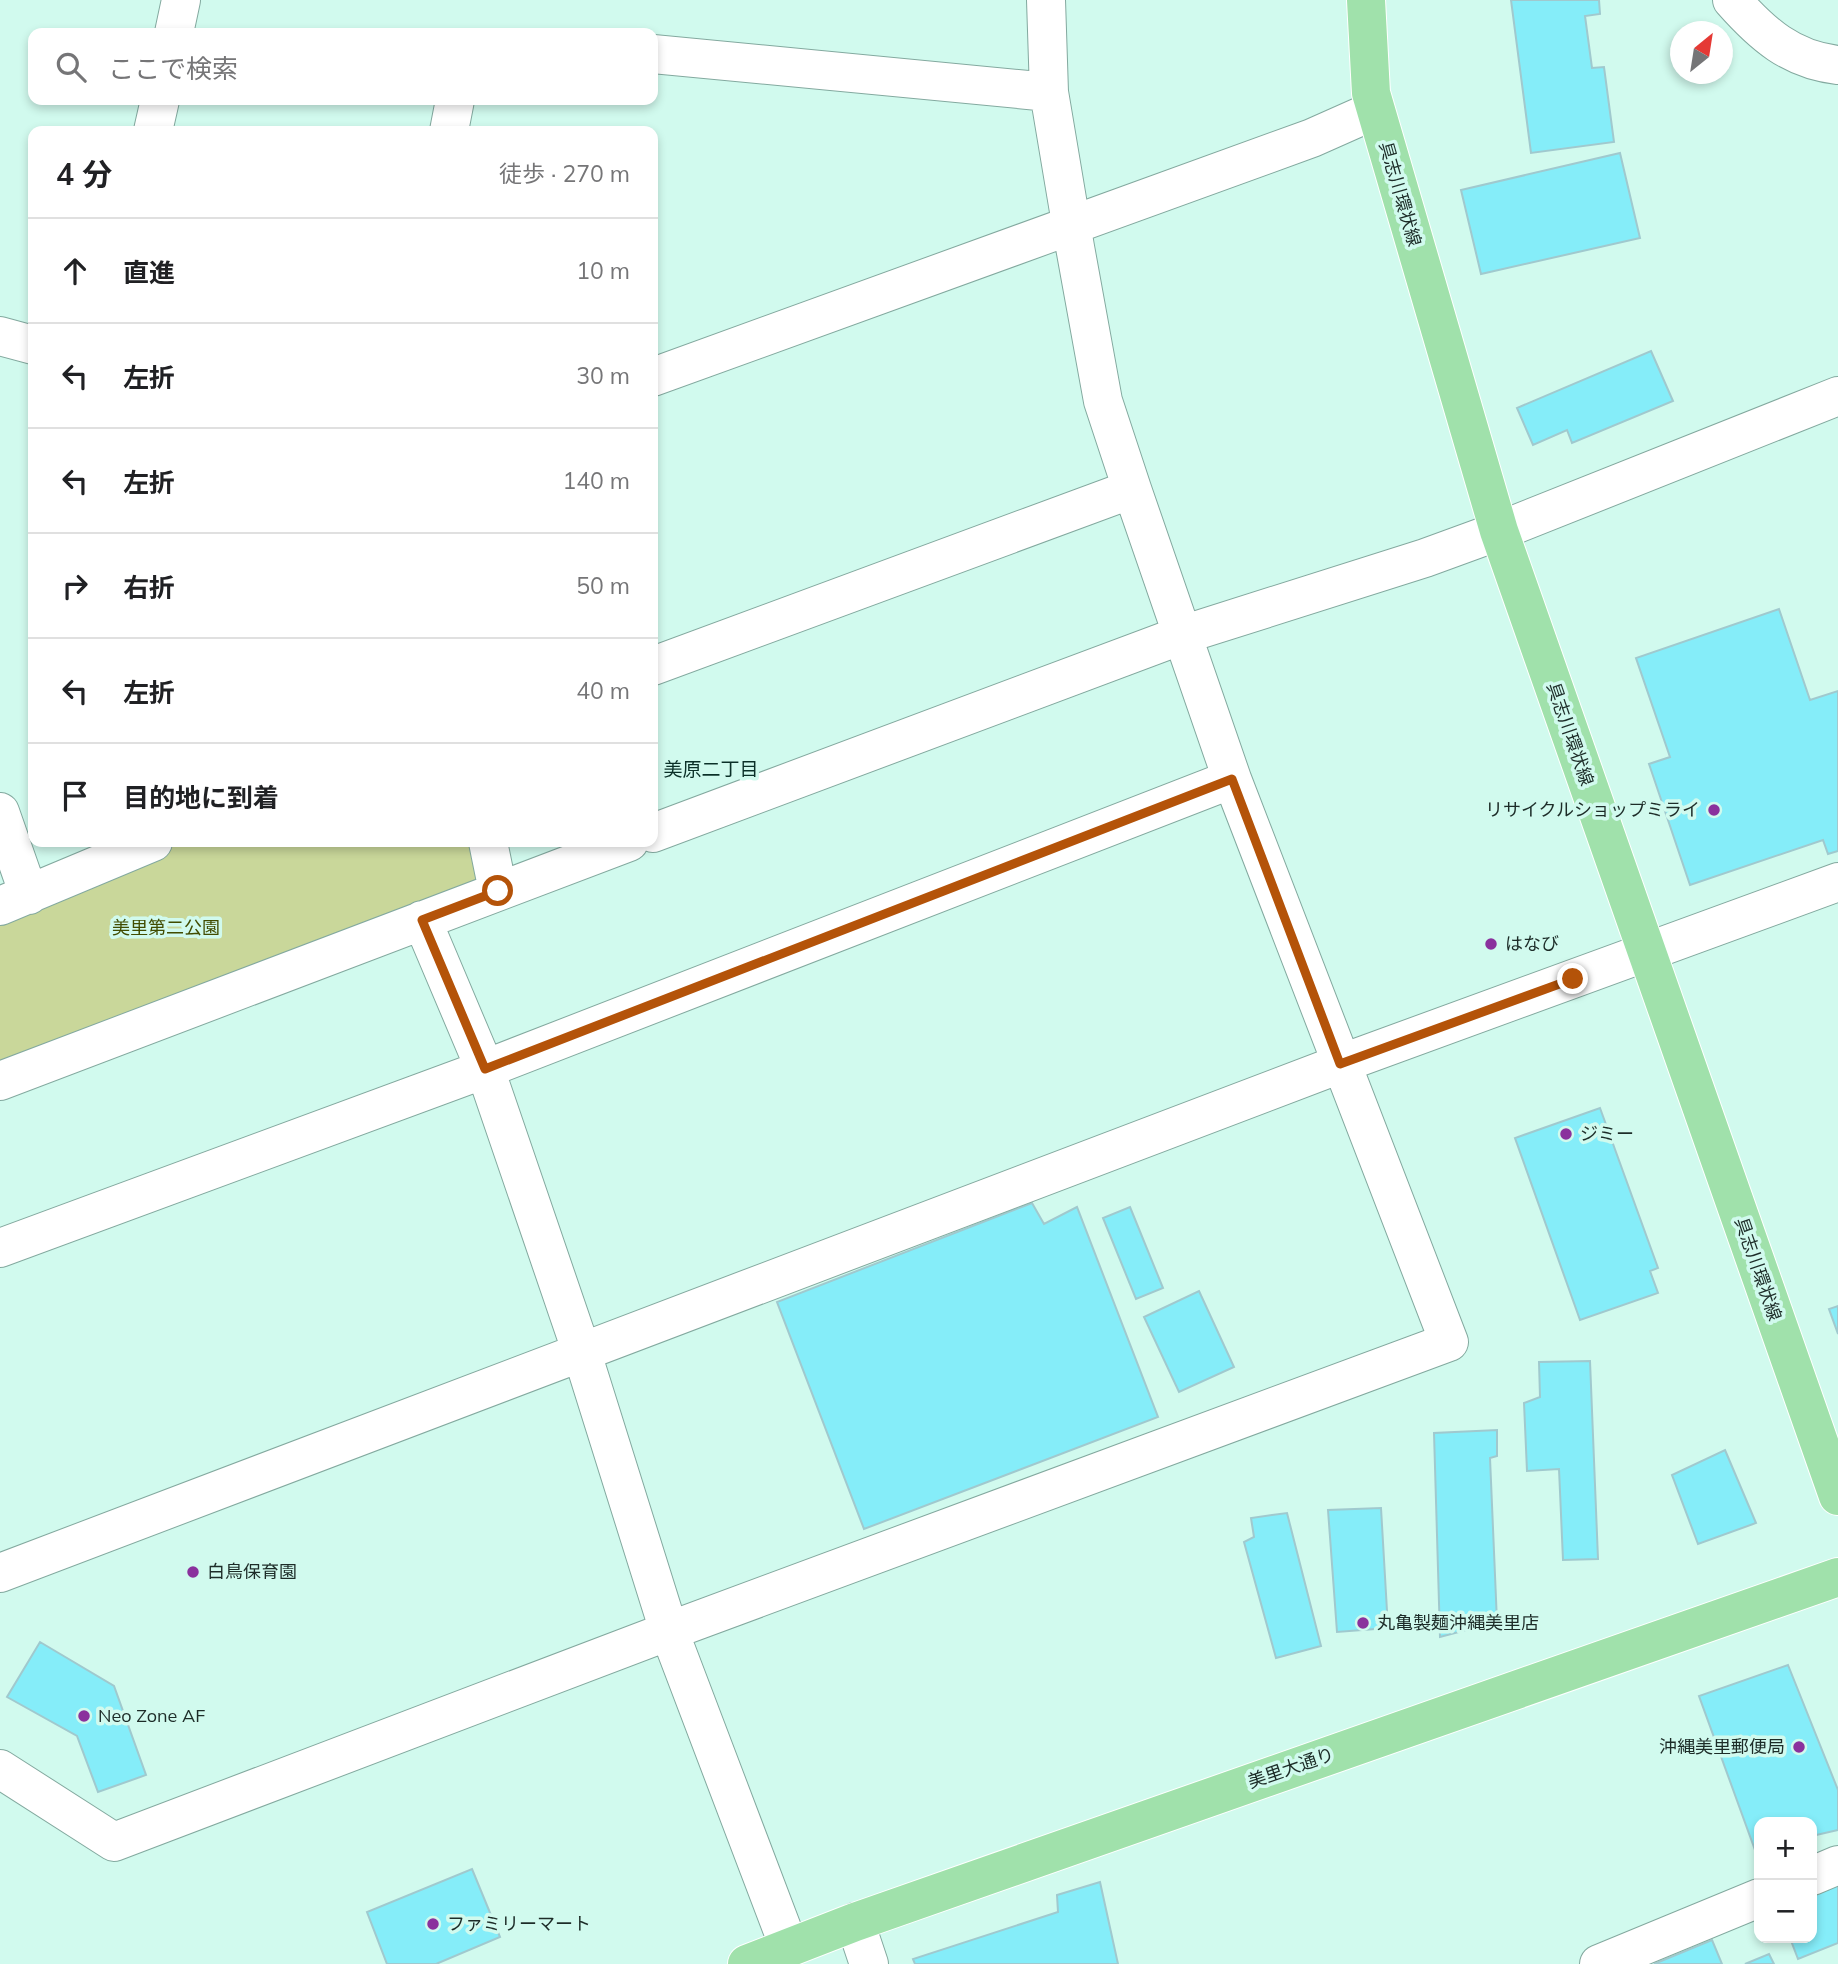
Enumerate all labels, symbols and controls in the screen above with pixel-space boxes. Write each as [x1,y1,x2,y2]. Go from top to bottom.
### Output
north arrow [1670,21,1733,84]
search box [28,28,658,105]
icon: search [52,48,90,86]
text: ここで検索 [108,52,238,85]
street label: 具志川環状線 [1375,139,1426,249]
text: 4 分 [56,155,112,193]
text: 徒歩 · 270 m [499,159,630,188]
icon: ahead [56,252,94,290]
text: 直進 [123,256,175,289]
text: 10 m [576,256,630,285]
icon: left [56,357,94,395]
text: 左折 [123,361,175,394]
text: 30 m [576,361,630,390]
icon: left [56,462,94,500]
text: 左折 [123,466,175,499]
text: 140 m [562,466,630,495]
icon: right [56,567,94,605]
text: 右折 [123,571,175,604]
text: 50 m [576,571,630,600]
icon: left [56,672,94,710]
text: 左折 [123,676,175,709]
text: 40 m [576,676,630,705]
street label: 具志川環状線 [1542,679,1599,789]
district label: 美原二丁目 [663,757,759,781]
icon: arrive [56,777,94,815]
text: 目的地に到着 [123,781,279,814]
place label: リサイクルショップミライ [1485,798,1700,821]
marker: リサイクルショップミライ [1706,802,1722,818]
route start [482,875,513,906]
park label: 美里第二公園 [112,916,220,939]
place label: はなび [1505,932,1559,955]
marker: はなび [1483,936,1499,952]
route end [1557,963,1588,994]
place label: ジミー [1580,1122,1634,1145]
marker: ジミー [1558,1126,1574,1142]
street label: 具志川環状線 [1730,1214,1787,1324]
place label: 白鳥保育園 [207,1560,297,1583]
marker: 白鳥保育園 [185,1564,201,1580]
place label: 丸亀製麺沖縄美里店 [1377,1611,1539,1634]
marker: 丸亀製麺沖縄美里店 [1355,1615,1371,1631]
place label: Neo Zone AF [98,1704,205,1727]
marker: Neo Zone AF [76,1708,92,1724]
place label: 沖縄美里郵便局 [1659,1735,1785,1758]
marker: 沖縄美里郵便局 [1791,1739,1807,1755]
street label: 美里大通り [1245,1742,1337,1793]
map controls [1754,1817,1817,1943]
button: + [1754,1817,1817,1880]
button: − [1754,1880,1817,1943]
place label: ファミリーマート [447,1912,591,1935]
marker: ファミリーマート [425,1916,441,1932]

